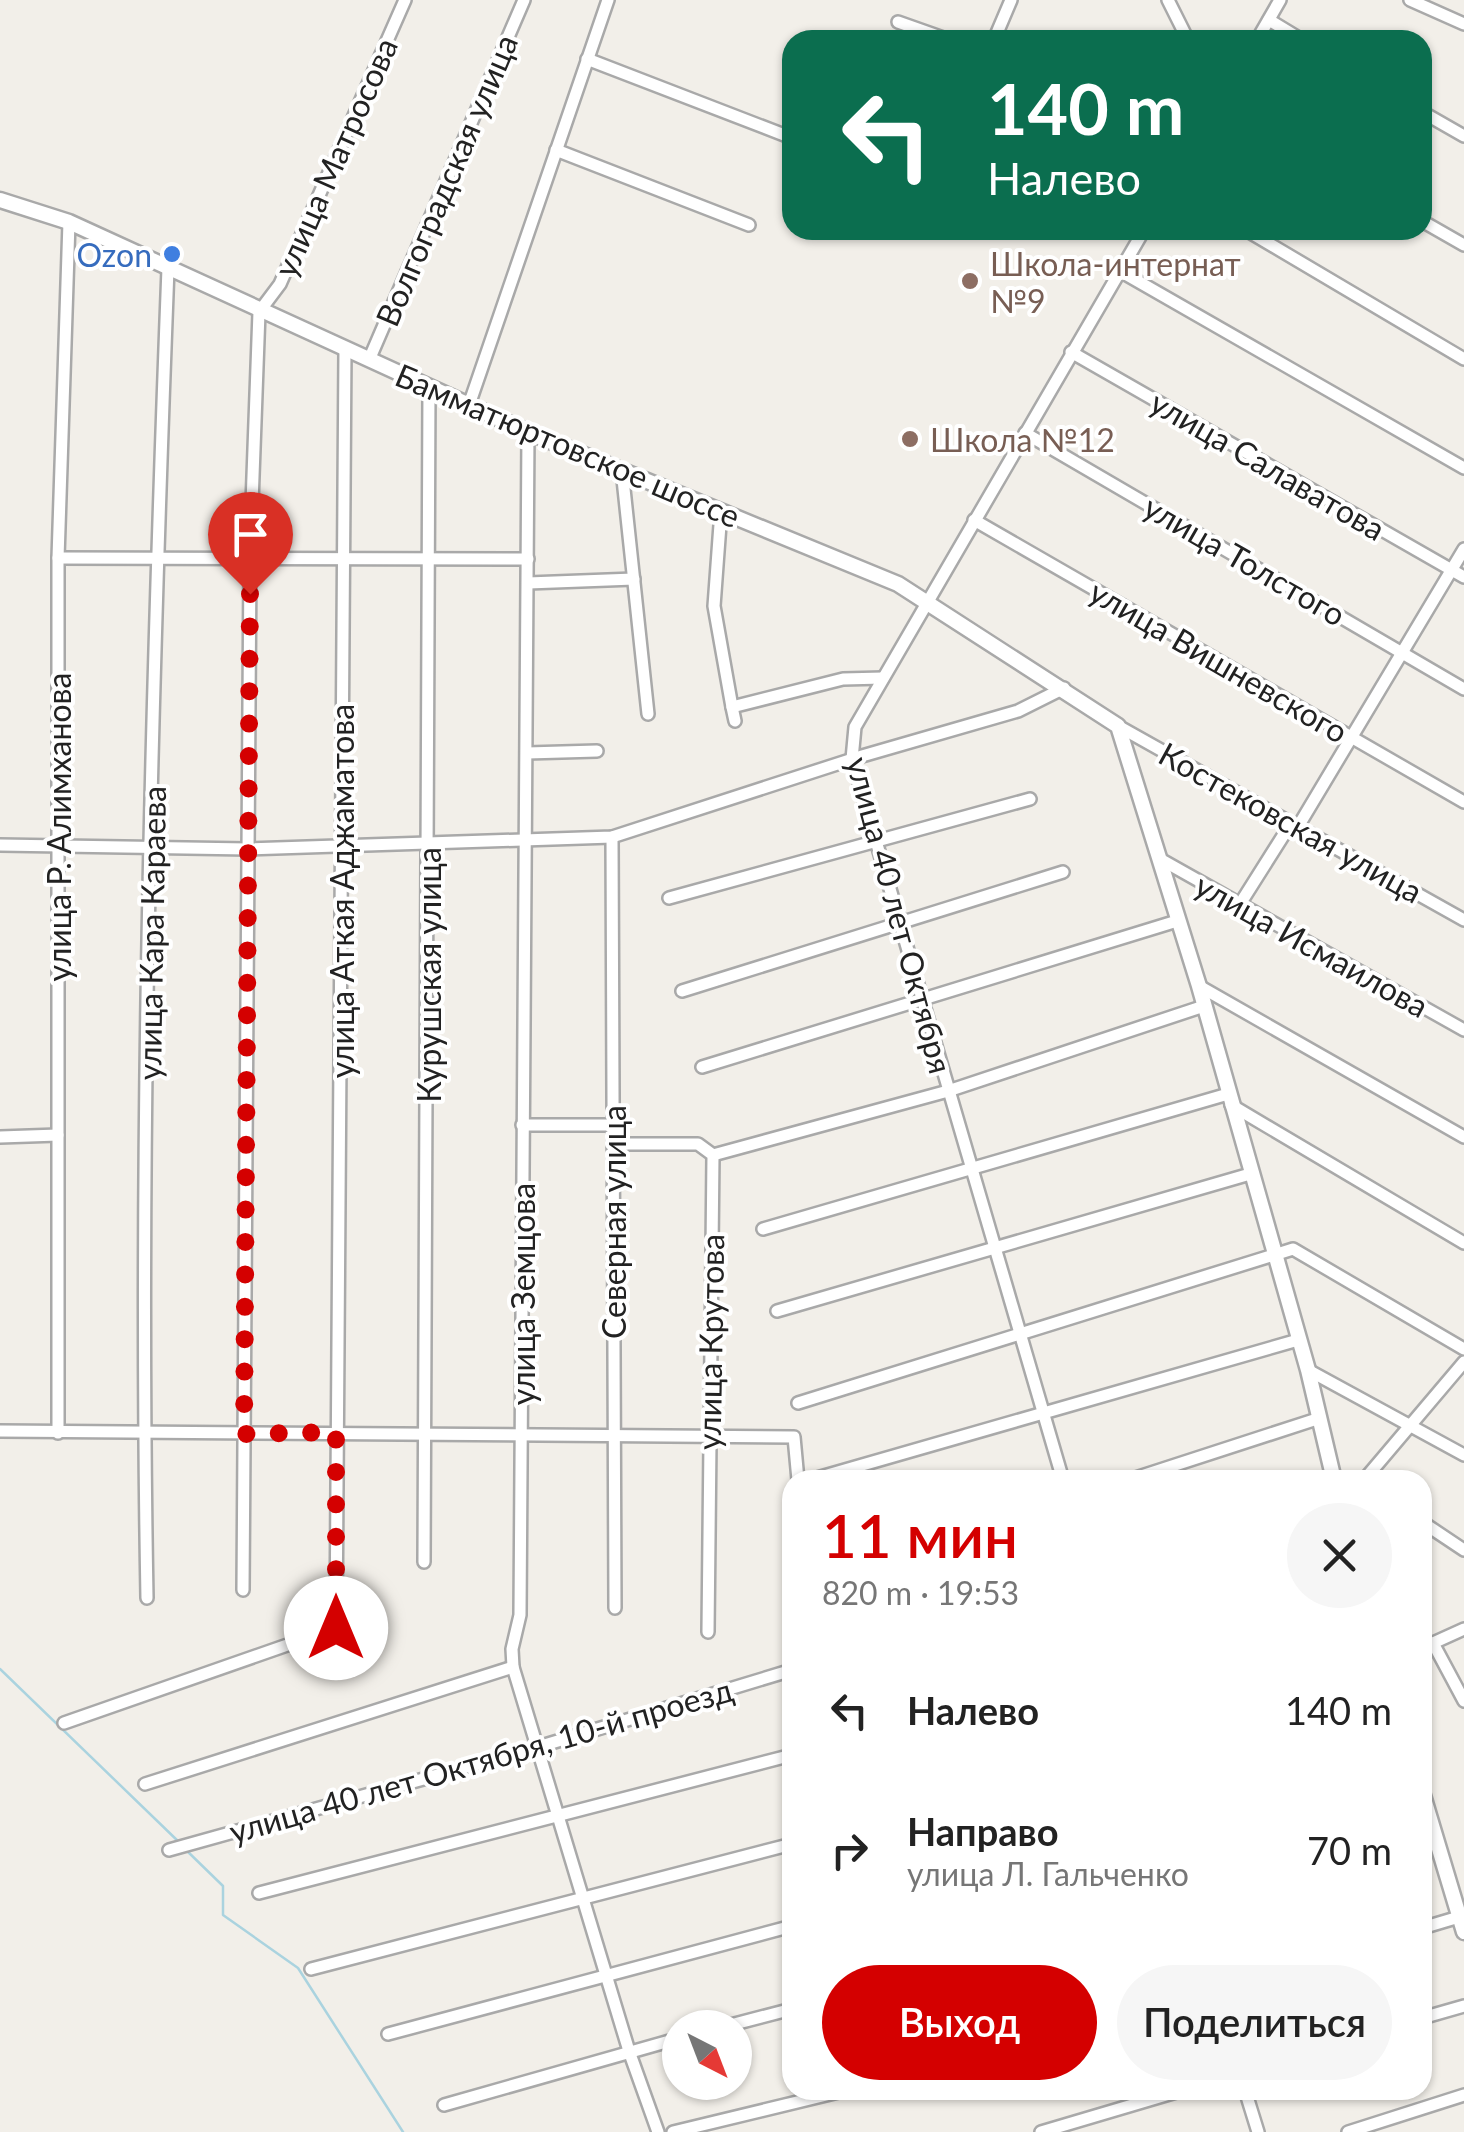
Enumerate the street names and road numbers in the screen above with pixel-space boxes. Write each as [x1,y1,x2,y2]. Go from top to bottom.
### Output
street label: Волгоградская улица [367,28,525,332]
street label: улица Матросова [265,31,405,283]
street label: Бамматюртовское шоссе [390,355,746,535]
street label: улица Салаватова [1144,382,1392,548]
street label: улица Толстого [1137,486,1353,634]
street label: улица Вишневского [1083,571,1355,751]
street label: улица Р. Алимханова [39,673,78,981]
street label: улица Аткая Аджаматова [322,704,361,1078]
street label: Костековская улица [1152,733,1430,911]
street label: улица 40 лет Октября [839,752,961,1078]
street label: улица Кара Караева [129,785,173,1081]
street label: Курушская улица [409,847,448,1103]
street label: улица Исмаилова [1189,865,1435,1025]
street label: Северная улица [594,1105,633,1339]
street label: улица Земцова [503,1183,542,1405]
street label: улица Крутова [689,1234,731,1450]
street label: улица 40 лет Октября, 10-й проезд [225,1669,738,1851]

